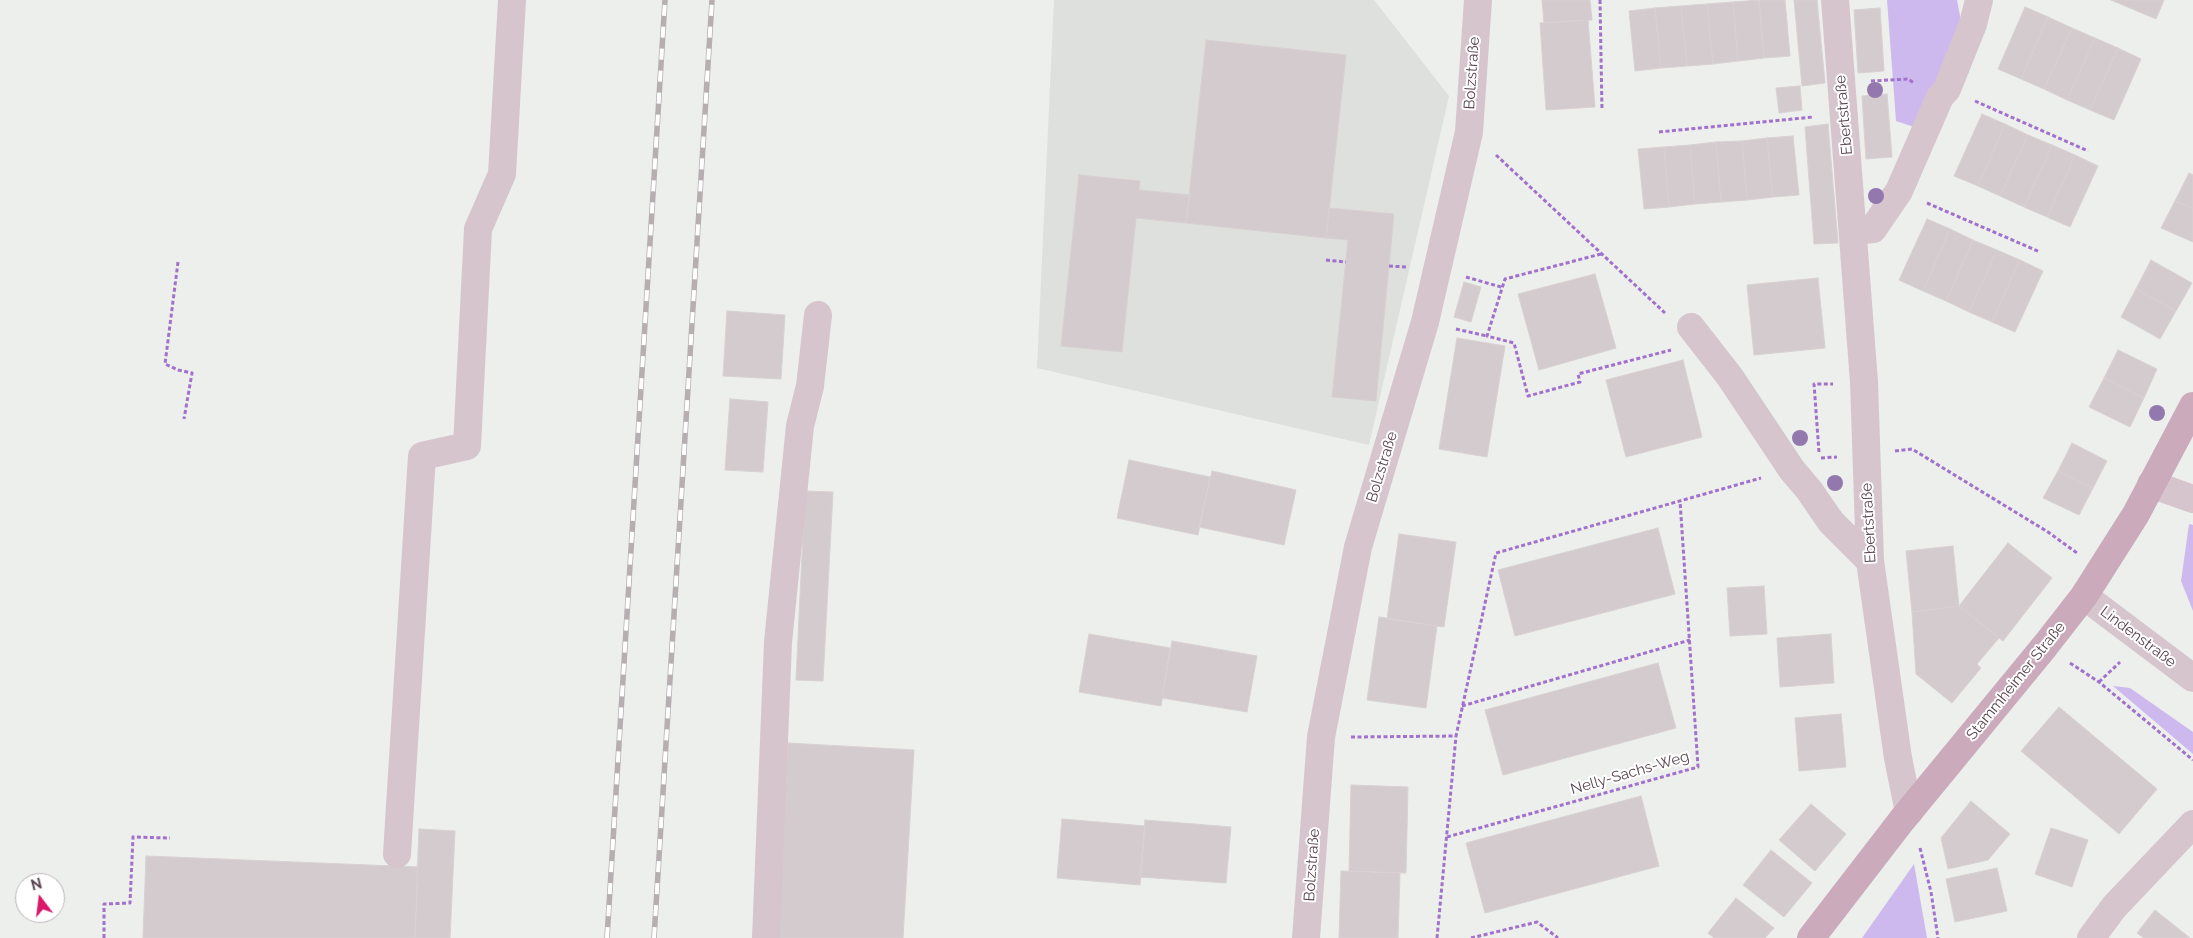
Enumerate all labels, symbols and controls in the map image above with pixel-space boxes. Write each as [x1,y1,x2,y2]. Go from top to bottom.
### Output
street label: Bolzstraße [1460,36,1484,110]
street label: Ebertstraße [1832,74,1856,156]
street label: Bolzstraße [1363,429,1401,505]
street label: Ebertstraße [1858,482,1880,564]
street label: Lindenstraße [2096,603,2180,671]
street label: Stammheimer Straße [1963,618,2069,744]
street label: Nelly-Sachs-Weg [1569,747,1691,799]
street label: Bolzstraße [1300,828,1324,902]
north arrow [15,873,65,923]
text: N [29,875,44,894]

